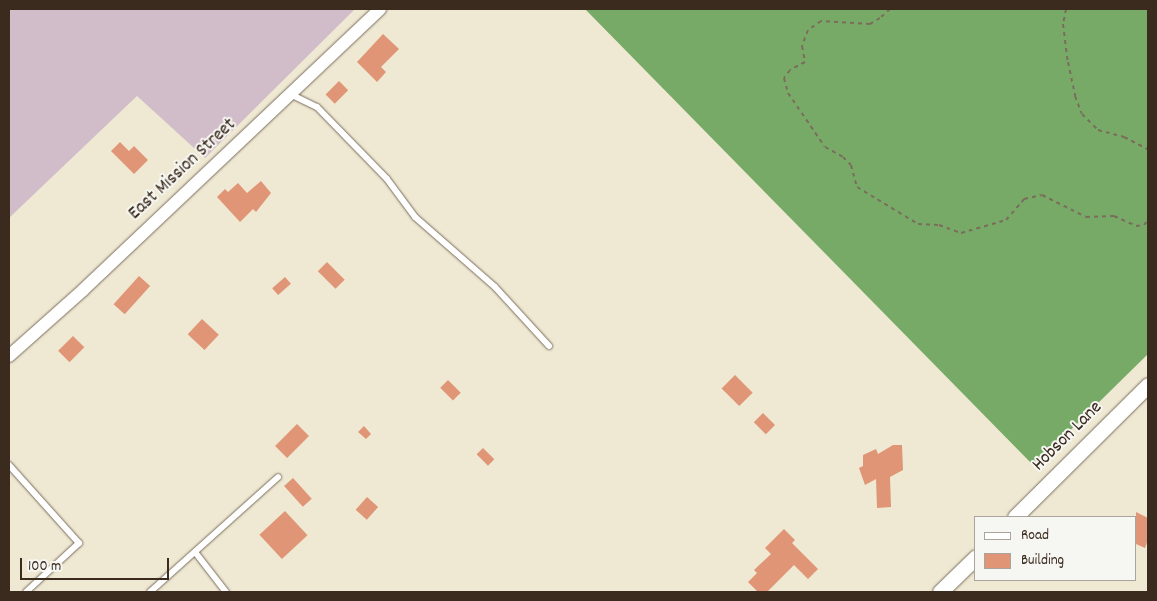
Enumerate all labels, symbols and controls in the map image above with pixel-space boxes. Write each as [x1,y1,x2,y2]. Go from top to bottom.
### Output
street label: East Mission Street [124,114,242,226]
street label: Hobson Lane [1028,397,1108,477]
legend [974,516,1137,581]
text: Road [1021,525,1049,547]
scale bar [22,548,171,580]
text: Building [1021,550,1064,572]
text: 100 m [28,556,61,578]

